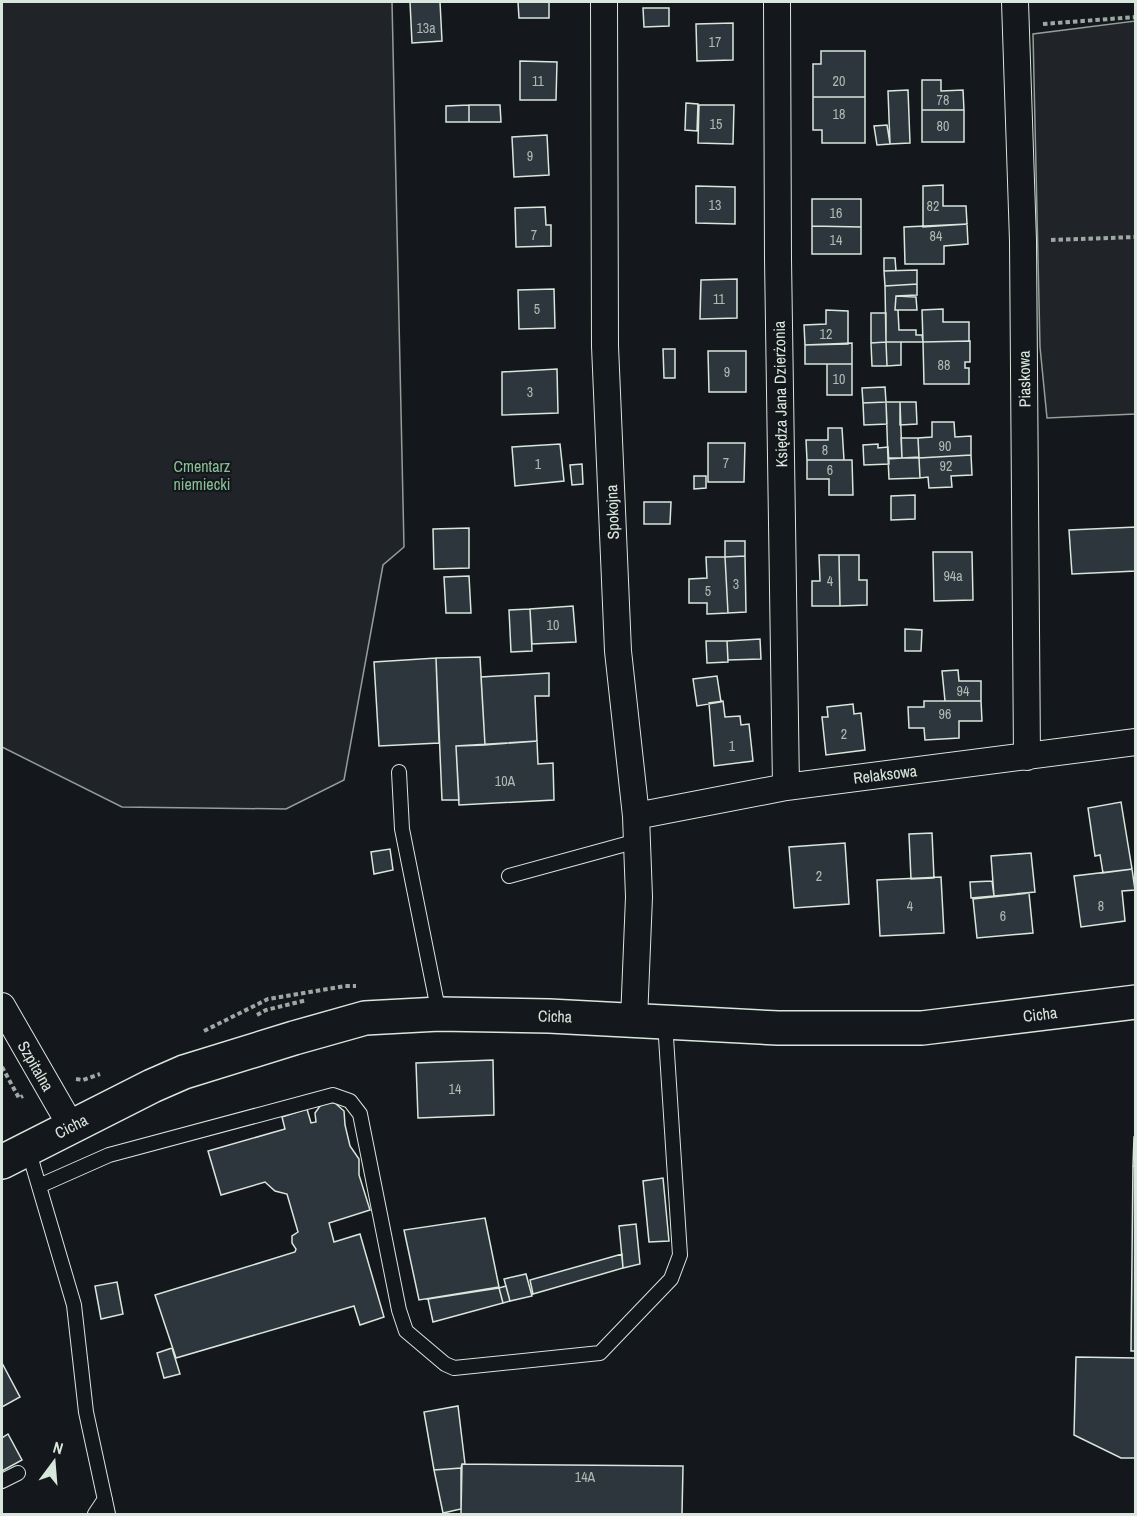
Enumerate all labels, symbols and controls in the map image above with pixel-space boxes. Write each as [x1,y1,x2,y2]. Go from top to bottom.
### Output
house number: 13a [416,19,436,37]
house number: 17 [709,33,721,51]
house number: 11 [532,72,545,90]
house number: 20 [833,72,845,90]
house number: 78 [937,91,949,109]
house number: 18 [833,105,845,123]
house number: 15 [710,115,722,133]
house number: 80 [937,117,949,135]
house number: 9 [527,147,533,165]
house number: 13 [709,196,721,214]
house number: 82 [927,197,939,215]
house number: 16 [830,204,842,222]
house number: 7 [531,226,537,244]
house number: 84 [930,227,943,245]
house number: 14 [830,231,843,249]
house number: 11 [713,290,726,308]
house number: 5 [534,300,540,318]
street label: Księdza Jana Dzierżonia [768,320,792,467]
house number: 12 [820,325,832,343]
street label: Piaskowa [1012,350,1035,408]
house number: 88 [938,356,950,374]
house number: 9 [724,363,730,381]
house number: 10 [833,370,845,388]
house number: 3 [527,383,533,401]
house number: 90 [939,437,951,455]
house number: 8 [822,441,828,459]
house number: 7 [723,454,729,472]
park label: Cmentarz niemiecki [174,455,231,495]
house number: 1 [535,455,542,473]
house number: 92 [940,457,952,475]
house number: 6 [827,461,833,479]
street label: Spokojna [600,484,624,540]
house number: 94a [943,567,963,585]
house number: 4 [827,572,834,590]
house number: 3 [733,575,739,593]
house number: 5 [705,582,711,600]
house number: 10 [547,616,559,634]
house number: 94 [957,682,970,700]
house number: 96 [939,705,951,723]
house number: 2 [841,725,847,743]
house number: 1 [729,737,736,755]
street label: Relaksowa [852,759,919,789]
house number: 10A [495,772,516,790]
house number: 2 [816,867,822,885]
house number: 4 [907,897,914,915]
house number: 8 [1098,897,1104,915]
house number: 6 [1000,907,1006,925]
street label: Cicha [1022,1001,1059,1027]
street label: Cicha [537,1004,573,1028]
street label: Szpitalna [13,1037,60,1096]
house number: 14 [449,1080,462,1098]
street label: Cicha [51,1108,92,1144]
north arrow [24,1432,84,1492]
text: N [51,1436,66,1459]
house number: 14A [575,1468,596,1486]

